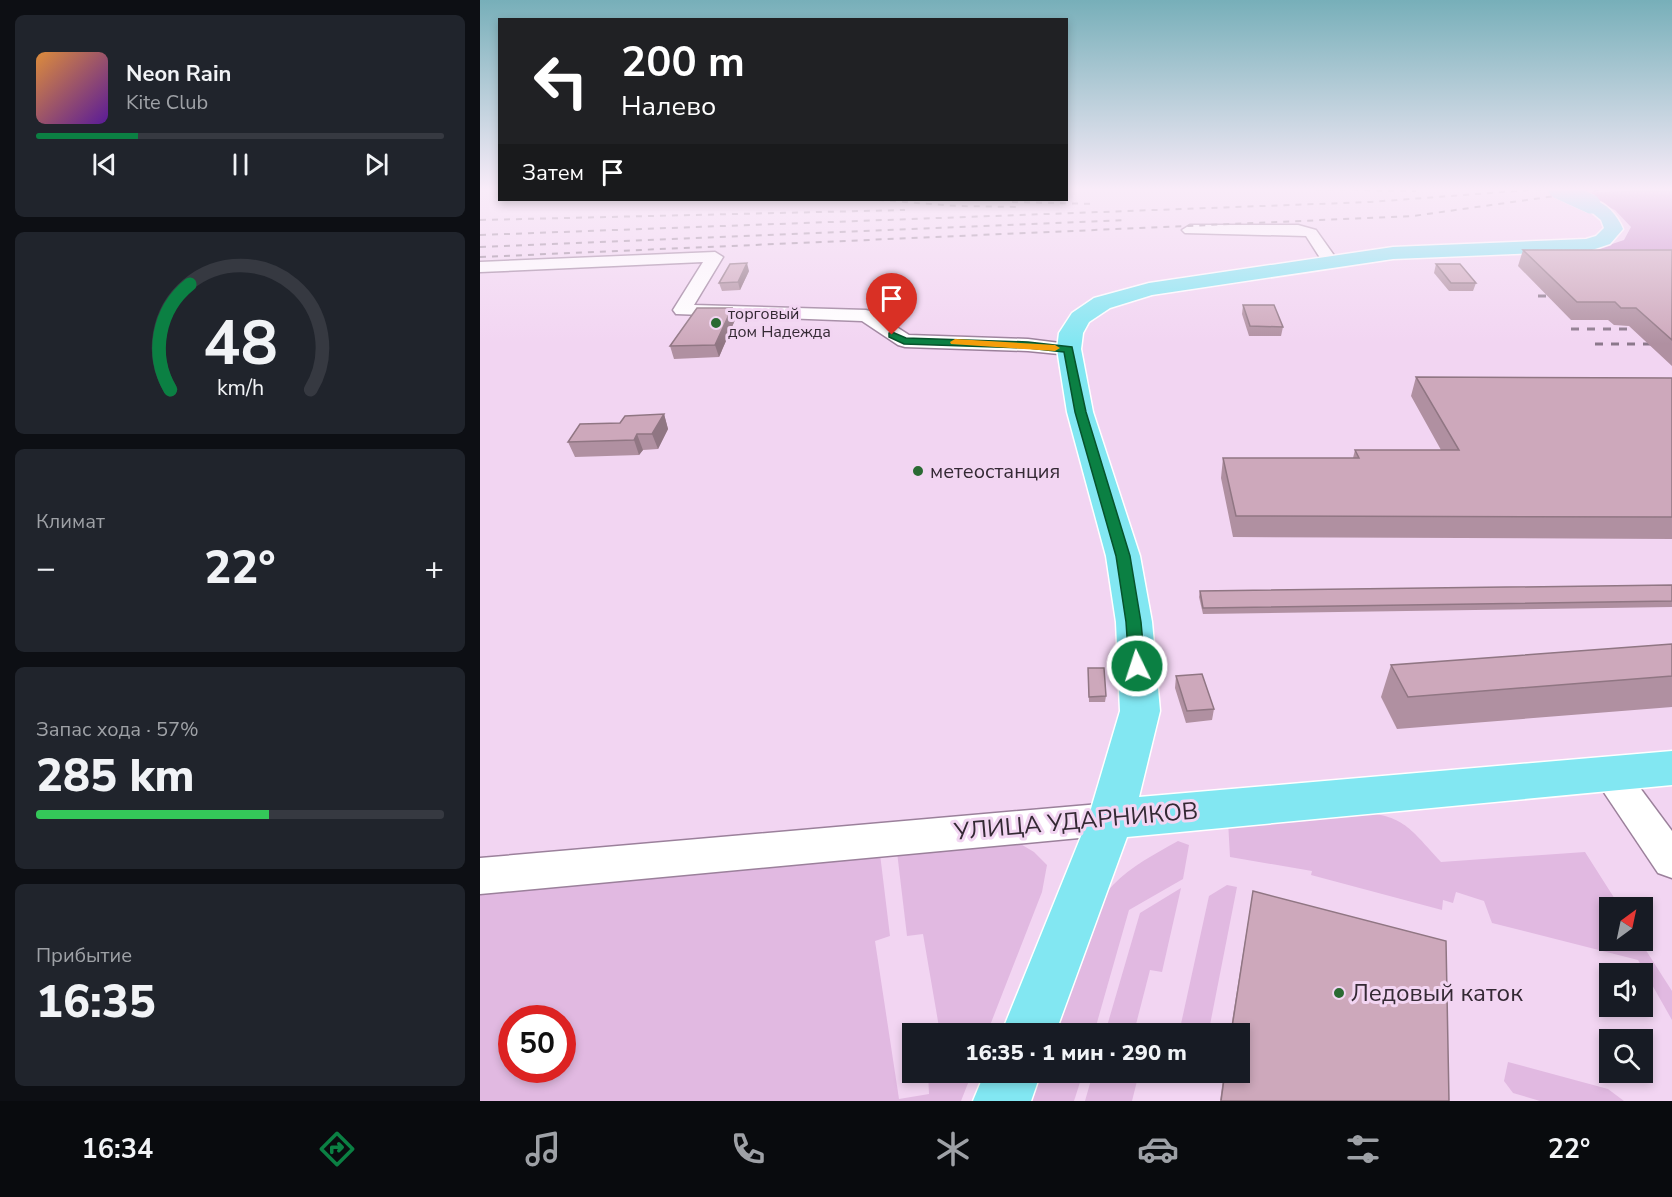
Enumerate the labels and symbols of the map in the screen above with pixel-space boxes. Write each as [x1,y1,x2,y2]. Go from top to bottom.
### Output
pin [866,273,917,335]
place label: торговый дом Надежда [728,303,831,343]
marker: торговый дом Надежда [709,316,723,330]
place label: метеостанция [930,458,1060,485]
marker: метеостанция [911,464,925,478]
position arrow [1105,634,1169,698]
street label: УЛИЦА УДАРНИКОВ [952,794,1199,848]
north arrow [1599,897,1653,951]
place label: Ледовый каток [1351,977,1523,1009]
marker: Ледовый каток [1332,986,1346,1000]
speed limit sign: 50 [498,1005,576,1083]

